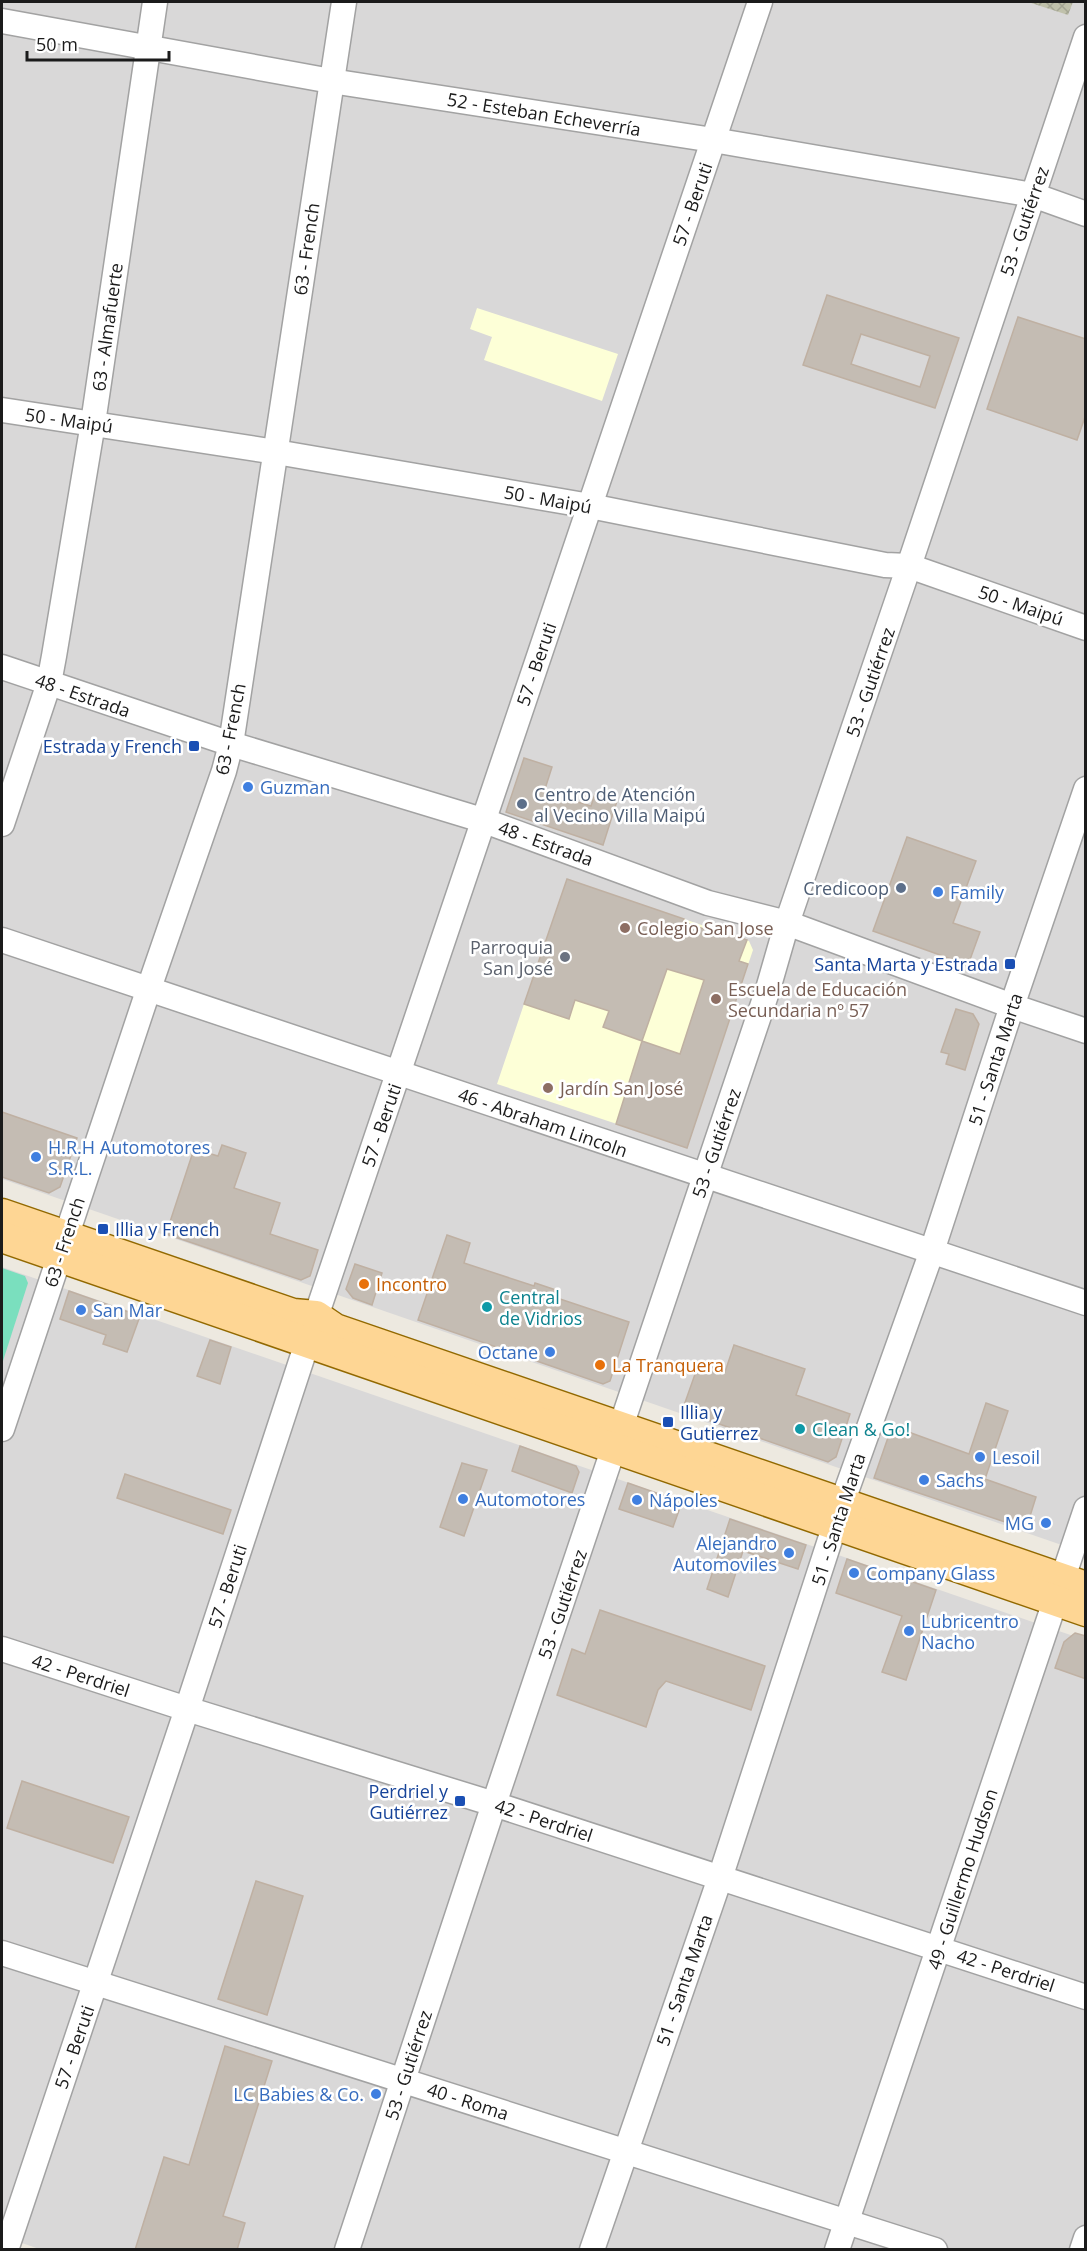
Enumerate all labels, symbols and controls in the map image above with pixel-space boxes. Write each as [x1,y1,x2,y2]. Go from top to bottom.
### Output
scale bar [27,24,170,62]
text: 50 m [36,32,78,56]
street label: 52 - Esteban Echeverría [445,87,643,141]
street label: 57 - Beruti [667,159,717,249]
street label: 53 - Gutiérrez [994,163,1054,279]
street label: 63 - French [288,201,324,297]
street label: 63 - Almafuerte [86,261,128,393]
street label: 50 - Maipú [24,402,114,438]
street label: 50 - Maipú [502,479,594,519]
street label: 50 - Maipú [975,579,1067,631]
street label: 57 - Beruti [511,619,561,709]
street label: 53 - Gutiérrez [840,624,900,740]
street label: 48 - Estrada [32,668,134,722]
street label: 63 - French [209,681,251,777]
place label: Estrada y French [43,734,182,758]
marker: Estrada y French [187,739,201,753]
place label: Guzman [260,775,330,799]
marker: Guzman [241,780,255,794]
place label: Centro de Atención al Vecino Villa Maipú [534,782,706,827]
marker: Centro de Atención al Vecino Villa Maipú [515,797,529,811]
street label: 48 - Estrada [495,815,597,871]
place label: Credicoop [803,876,889,900]
place label: Family [950,880,1005,904]
marker: Credicoop [894,881,908,895]
marker: Family [931,885,945,899]
place label: Colegio San Jose [637,916,774,940]
marker: Colegio San Jose [618,921,632,935]
place label: Parroquia San José [470,935,553,980]
marker: Parroquia San José [558,950,572,964]
place label: Santa Marta y Estrada [814,952,998,976]
marker: Santa Marta y Estrada [1003,957,1017,971]
place label: Escuela de Educación Secundaria nº 57 [728,977,907,1022]
street label: 51 - Santa Marta [962,990,1028,1128]
marker: Escuela de Educación Secundaria nº 57 [709,992,723,1006]
place label: Jardín San José [558,1076,683,1100]
street label: 57 - Beruti [356,1080,406,1170]
marker: Jardín San José [541,1081,555,1095]
street label: 46 - Abraham Lincoln [455,1082,631,1162]
street label: 53 - Gutiérrez [686,1085,746,1201]
place label: H.R.H Automotores S.R.L. [48,1135,210,1180]
marker: H.R.H Automotores S.R.L. [29,1150,43,1164]
street label: 63 - French [38,1194,90,1290]
place label: Illia y French [115,1217,219,1241]
marker: Illia y French [96,1222,110,1236]
place label: Incontro [376,1272,447,1296]
marker: Incontro [357,1277,371,1291]
place label: Central de Vidrios [499,1285,582,1330]
place label: San Mar [93,1298,163,1322]
marker: Central de Vidrios [480,1300,494,1314]
marker: San Mar [74,1303,88,1317]
place label: Octane [478,1340,538,1364]
marker: Octane [543,1345,557,1359]
place label: La Tranquera [612,1353,724,1377]
marker: La Tranquera [593,1358,607,1372]
place label: Illia y Gutierrez [680,1400,758,1445]
marker: Illia y Gutierrez [661,1415,675,1429]
place label: Clean & Go! [812,1417,910,1441]
marker: Clean & Go! [793,1422,807,1436]
place label: Lesoil [992,1445,1040,1469]
street label: 51 - Santa Marta [805,1450,871,1588]
marker: Lesoil [973,1450,987,1464]
place label: Sachs [936,1468,984,1492]
marker: Sachs [917,1473,931,1487]
place label: Automotores [475,1487,585,1511]
place label: Nápoles [649,1488,718,1512]
marker: Automotores [456,1492,470,1506]
marker: Nápoles [630,1493,644,1507]
place label: MG [1005,1511,1034,1535]
marker: MG [1039,1516,1053,1530]
place label: Alejandro Automoviles [673,1531,777,1576]
street label: 57 - Beruti [202,1541,252,1631]
street label: 53 - Gutiérrez [532,1546,592,1662]
marker: Alejandro Automoviles [782,1546,796,1560]
place label: Company Glass [866,1561,995,1585]
marker: Company Glass [847,1566,861,1580]
place label: Lubricentro Nacho [921,1609,1019,1654]
marker: Lubricentro Nacho [902,1624,916,1638]
street label: 42 - Perdriel [29,1648,133,1702]
place label: Perdriel y Gutiérrez [368,1779,449,1824]
street label: 49 - Guillermo Hudson [921,1785,1003,1973]
street label: 42 - Perdriel [492,1793,596,1847]
marker: Perdriel y Gutiérrez [453,1794,467,1808]
street label: 51 - Santa Marta [650,1911,718,2049]
street label: 42 - Perdriel [954,1943,1058,1997]
street label: 57 - Beruti [49,2002,99,2092]
street label: 53 - Gutiérrez [379,2007,437,2123]
street label: 40 - Roma [424,2077,512,2125]
place label: LC Babies & Co. [233,2082,364,2106]
marker: LC Babies & Co. [369,2087,383,2101]

